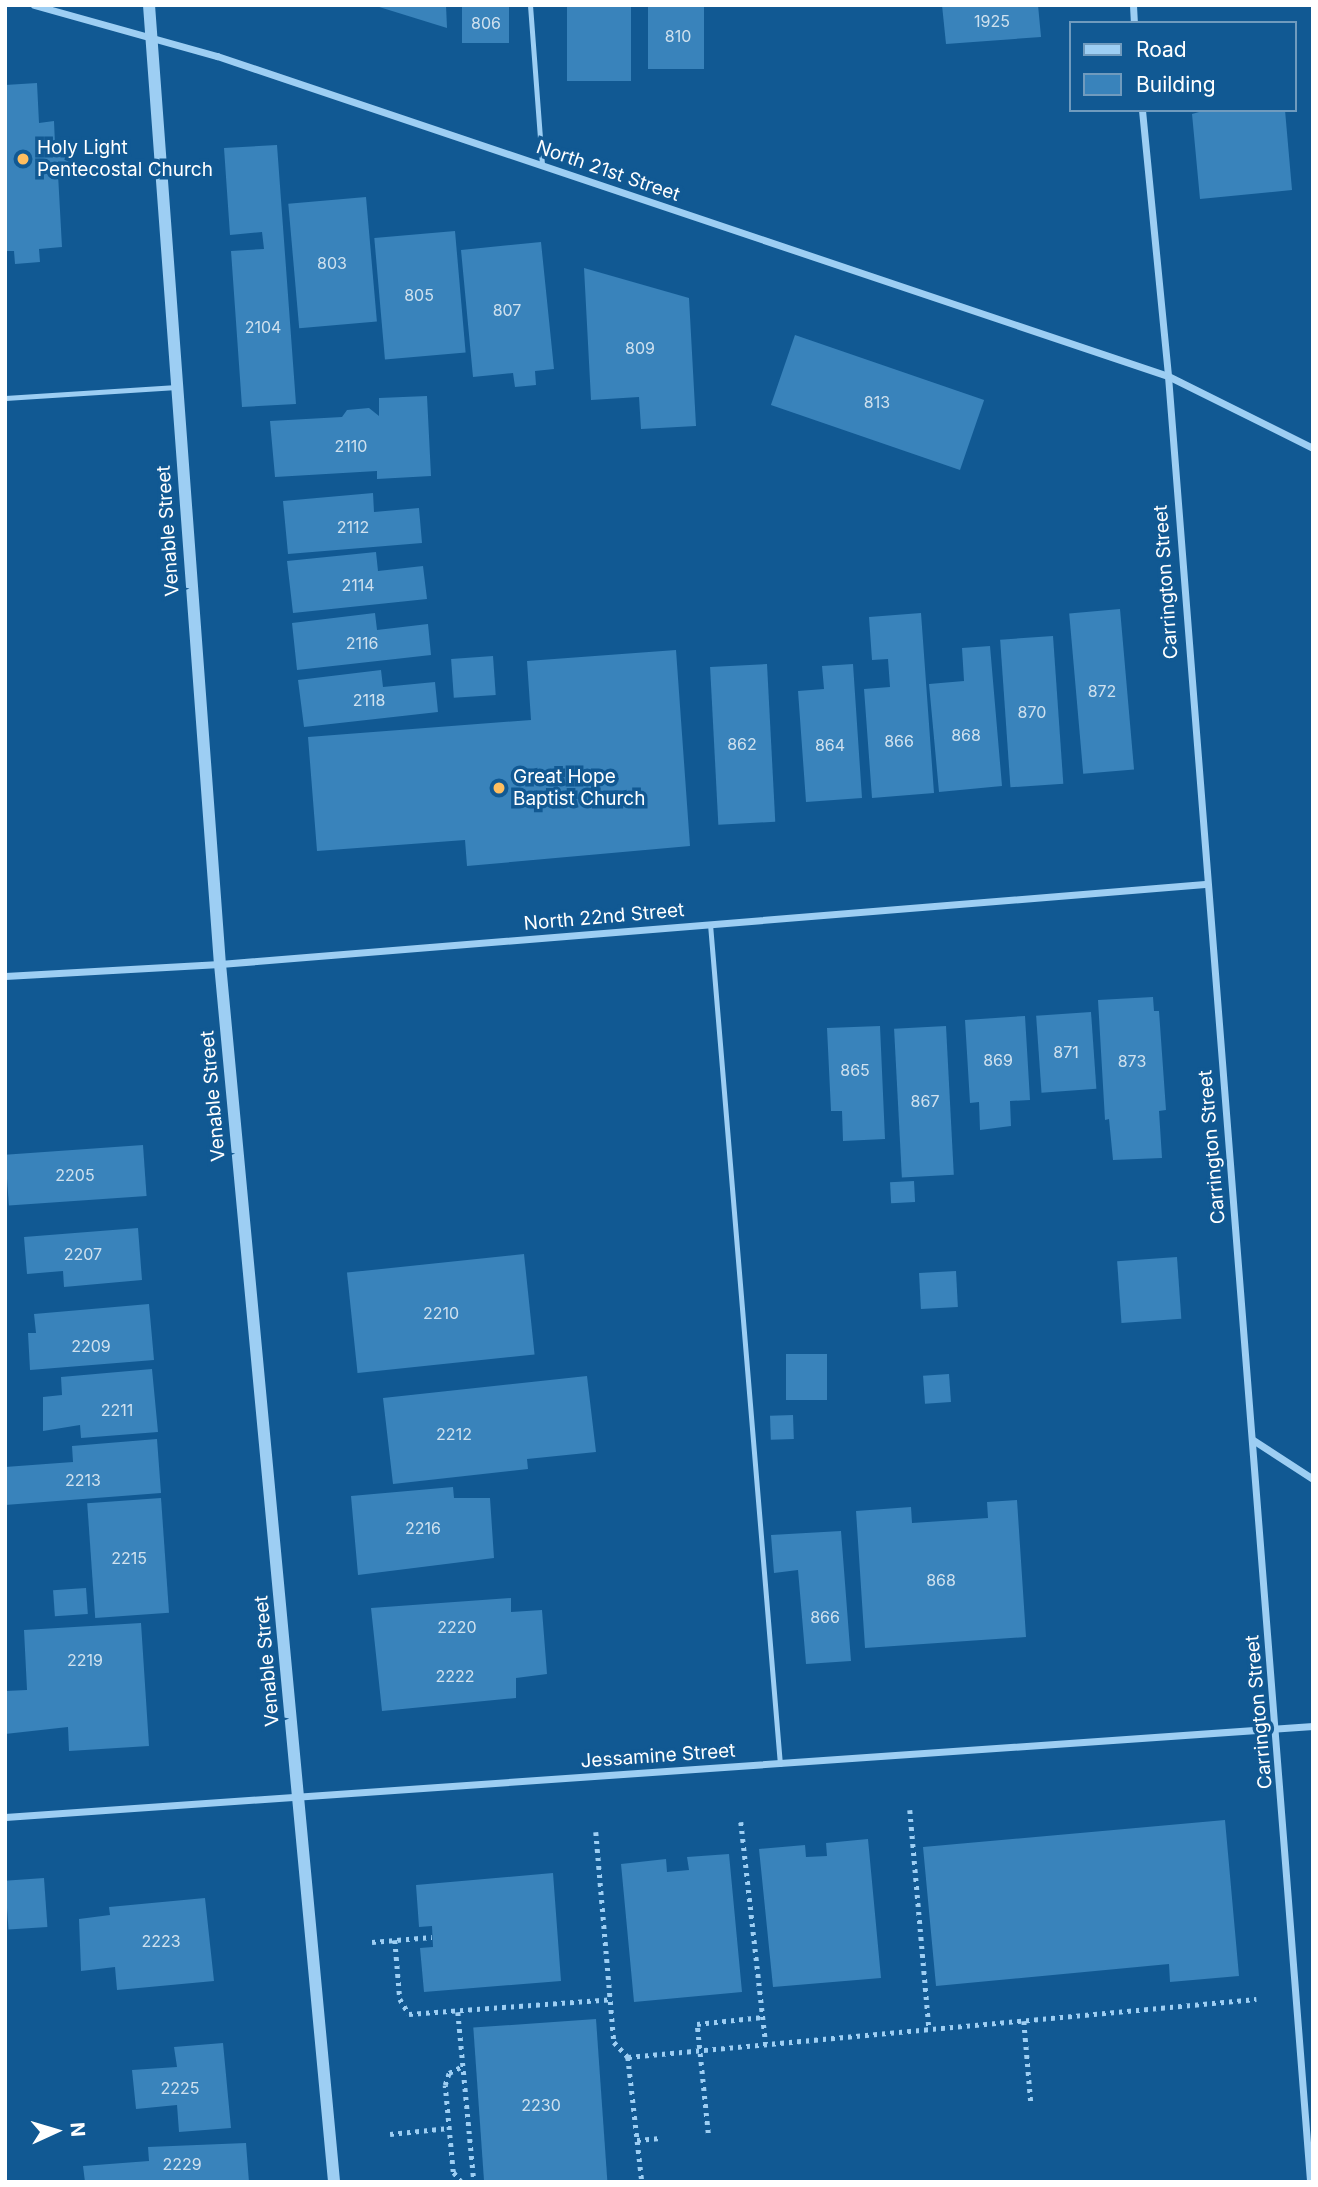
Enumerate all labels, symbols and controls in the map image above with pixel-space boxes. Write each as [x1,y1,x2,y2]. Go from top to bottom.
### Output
house number: 1925 [974,11,1010,31]
house number: 806 [471,13,501,33]
legend [1070,21,1297,112]
house number: 810 [665,26,691,46]
text: Road [1136,37,1187,62]
text: Building [1136,72,1216,97]
street label: North 21st Street [533,136,683,206]
place label: Holy Light Pentecostal Church [37,137,213,181]
marker: Holy Light Pentecostal Church [15,151,31,167]
house number: 803 [317,253,347,273]
house number: 805 [404,285,434,305]
house number: 807 [493,300,521,320]
house number: 2104 [245,317,281,337]
house number: 809 [625,338,655,358]
house number: 813 [864,392,890,412]
house number: 2110 [335,436,367,456]
street label: Venable Street [152,465,184,597]
street label: Carrington Street [1149,504,1183,660]
house number: 2112 [337,517,369,537]
house number: 2114 [341,575,375,595]
house number: 2116 [346,633,378,653]
house number: 872 [1088,681,1116,701]
house number: 2118 [353,690,385,710]
house number: 870 [1018,702,1046,722]
house number: 868 [951,725,981,745]
house number: 866 [884,731,914,751]
house number: 862 [727,734,757,754]
house number: 864 [815,735,845,755]
place label: Great Hope Baptist Church [513,766,645,810]
marker: Great Hope Baptist Church [491,780,507,796]
street label: North 22nd Street [523,899,685,935]
street label: Venable Street [196,1030,230,1162]
house number: 871 [1053,1042,1079,1062]
house number: 869 [983,1050,1013,1070]
house number: 873 [1118,1051,1146,1071]
house number: 865 [840,1060,870,1080]
street label: Carrington Street [1194,1069,1230,1225]
house number: 867 [911,1091,939,1111]
house number: 2205 [55,1165,95,1185]
house number: 2207 [64,1244,102,1264]
house number: 2210 [423,1303,459,1323]
house number: 2209 [71,1336,111,1356]
house number: 2211 [101,1400,133,1420]
house number: 2212 [436,1424,472,1444]
house number: 2213 [65,1470,101,1490]
house number: 2216 [405,1518,441,1538]
house number: 2215 [111,1548,147,1568]
house number: 868 [926,1570,956,1590]
street label: Venable Street [250,1595,284,1727]
house number: 866 [810,1607,840,1627]
house number: 2220 [437,1617,477,1637]
street label: Carrington Street [1241,1634,1277,1790]
house number: 2219 [67,1650,103,1670]
house number: 2222 [435,1666,475,1686]
street label: Jessamine Street [580,1739,736,1773]
house number: 2223 [141,1931,181,1951]
house number: 2225 [160,2078,200,2098]
house number: 2230 [521,2095,561,2115]
north arrow [21,2096,91,2166]
text: N [65,2121,89,2138]
house number: 2229 [162,2154,202,2174]

